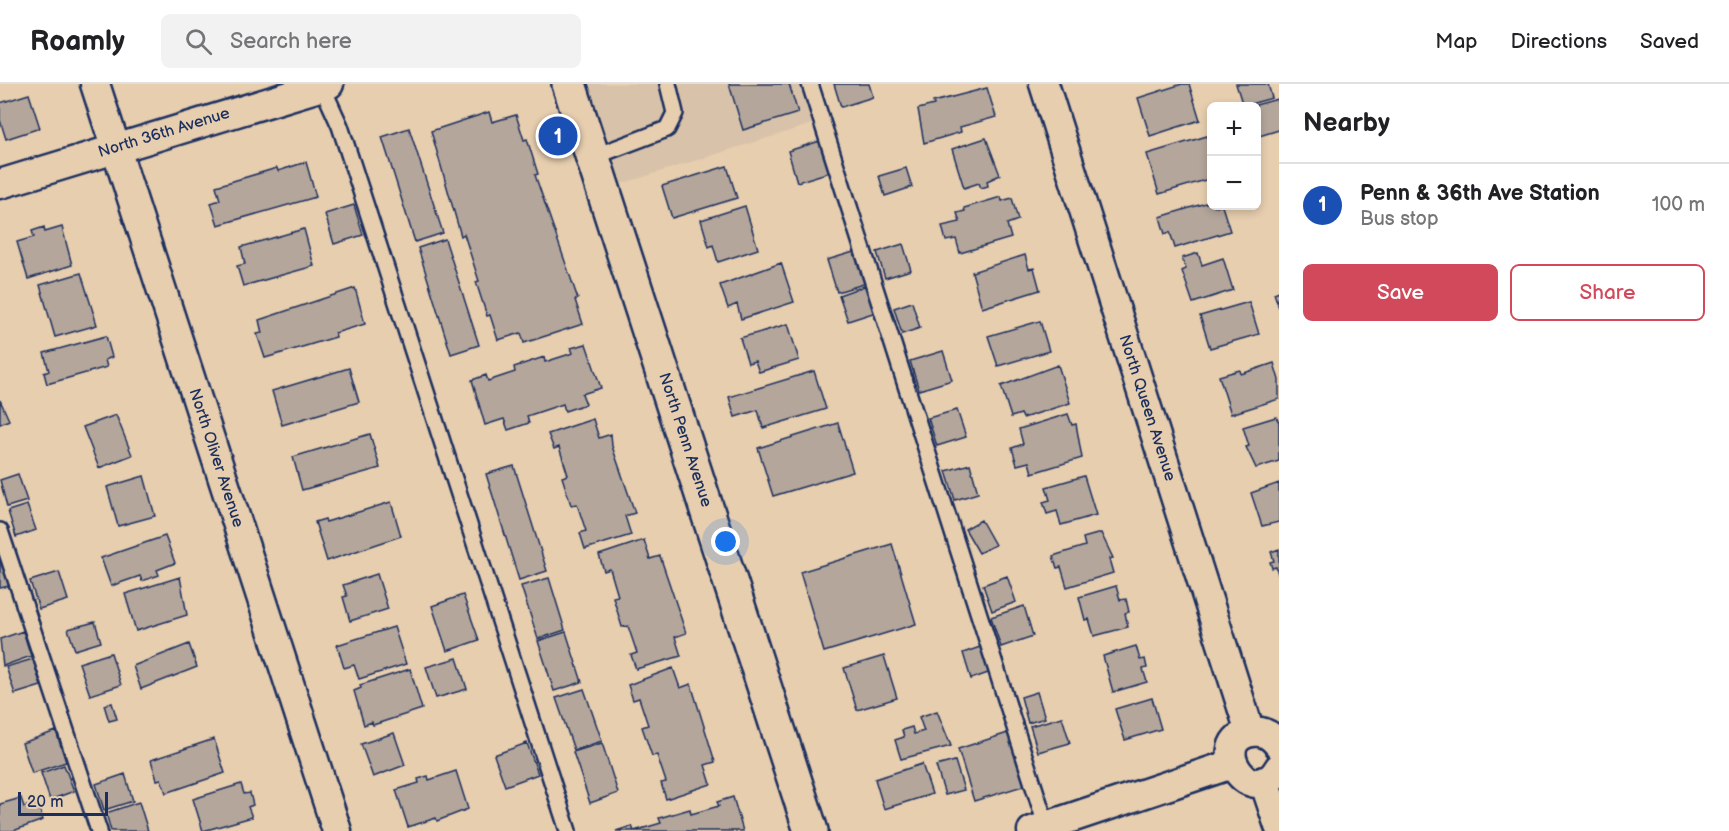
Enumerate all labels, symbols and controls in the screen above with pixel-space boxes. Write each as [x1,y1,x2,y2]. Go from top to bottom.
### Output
search box [161,14,581,68]
text: Roamly [30,25,125,58]
icon: search [182,25,215,58]
text: Search here [230,28,352,55]
text: Map [1435,29,1478,54]
text: Directions [1511,29,1607,54]
text: Saved [1640,29,1699,54]
map controls [1207,102,1261,210]
button: + [1207,102,1261,156]
street label: North 36th Avenue [96,104,233,162]
text: Nearby [1303,108,1390,139]
pin: 1 [538,113,578,158]
button: − [1207,156,1261,210]
text: Penn & 36th Ave Station [1360,180,1600,207]
text: 1 [1318,193,1327,217]
text: 100 m [1652,193,1705,217]
text: Bus stop [1360,207,1439,231]
button: Save [1303,264,1498,321]
button: Share [1510,264,1705,321]
street label: North Queen Avenue [1114,333,1180,484]
street label: North Penn Avenue [654,370,716,510]
street label: North Oliver Avenue [185,386,248,530]
your location [711,527,740,556]
scale bar [18,789,108,816]
text: 20 m [27,793,63,812]

